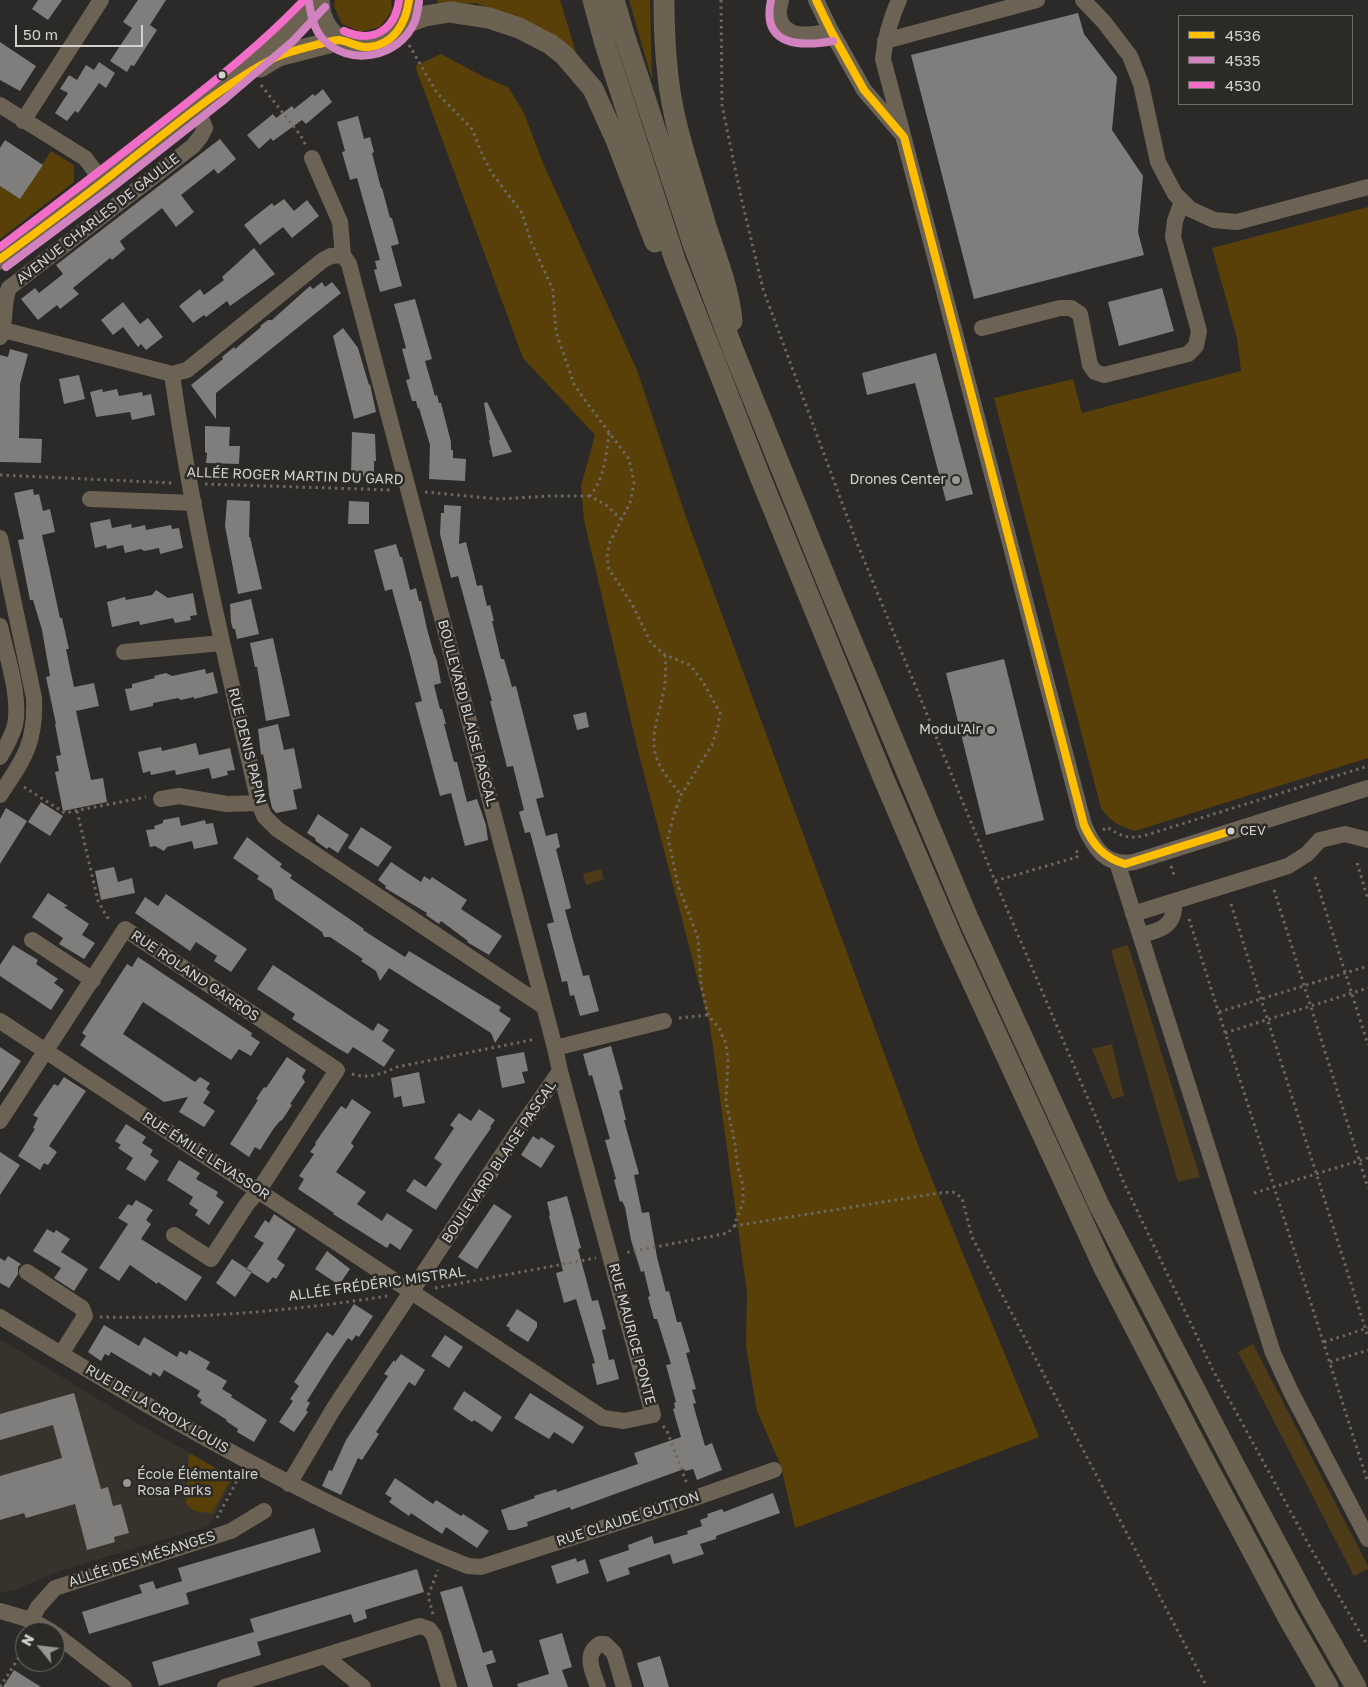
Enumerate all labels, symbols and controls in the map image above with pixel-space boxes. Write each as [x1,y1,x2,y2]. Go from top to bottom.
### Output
scale bar [18,15,145,47]
legend [1178,15,1353,105]
text: 50 m [23,25,58,43]
text: 4536 [1225,26,1261,44]
text: 4535 [1225,51,1260,69]
unlabelled marker [217,70,227,80]
text: 4530 [1225,76,1261,94]
street label: AVENUE CHARLES DE GAULLE [13,150,183,288]
street label: ALLÉE ROGER MARTIN DU GARD [186,464,404,488]
place label: Drones Center [850,472,946,488]
marker: Drones Center [950,474,962,486]
street label: BOULEVARD BLAISE PASCAL [434,618,500,808]
street label: RUE DENIS PAPIN [224,686,270,806]
place label: Modul'Air [919,722,981,738]
marker: Modul'Air [985,724,997,736]
place label: CEV [1240,823,1266,839]
marker: CEV [1226,826,1236,836]
street label: RUE ROLAND GARROS [128,927,262,1025]
street label: BOULEVARD BLAISE PASCAL [438,1078,560,1246]
street label: RUE ÉMILE LEVASSOR [139,1109,273,1203]
street label: RUE MAURICE PONTE [605,1261,659,1407]
street label: ALLÉE FRÉDÉRIC MISTRAL [287,1263,467,1305]
street label: RUE DE LA CROIX LOUIS [82,1361,232,1457]
place label: École Élémentaire Rosa Parks [137,1467,258,1500]
marker: École Élémentaire Rosa Parks [121,1477,133,1489]
street label: RUE CLAUDE GUTTON [554,1488,702,1550]
street label: ALLÉE DES MÉSANGES [66,1527,218,1591]
north arrow [15,1622,65,1672]
text: N [17,1631,37,1649]

